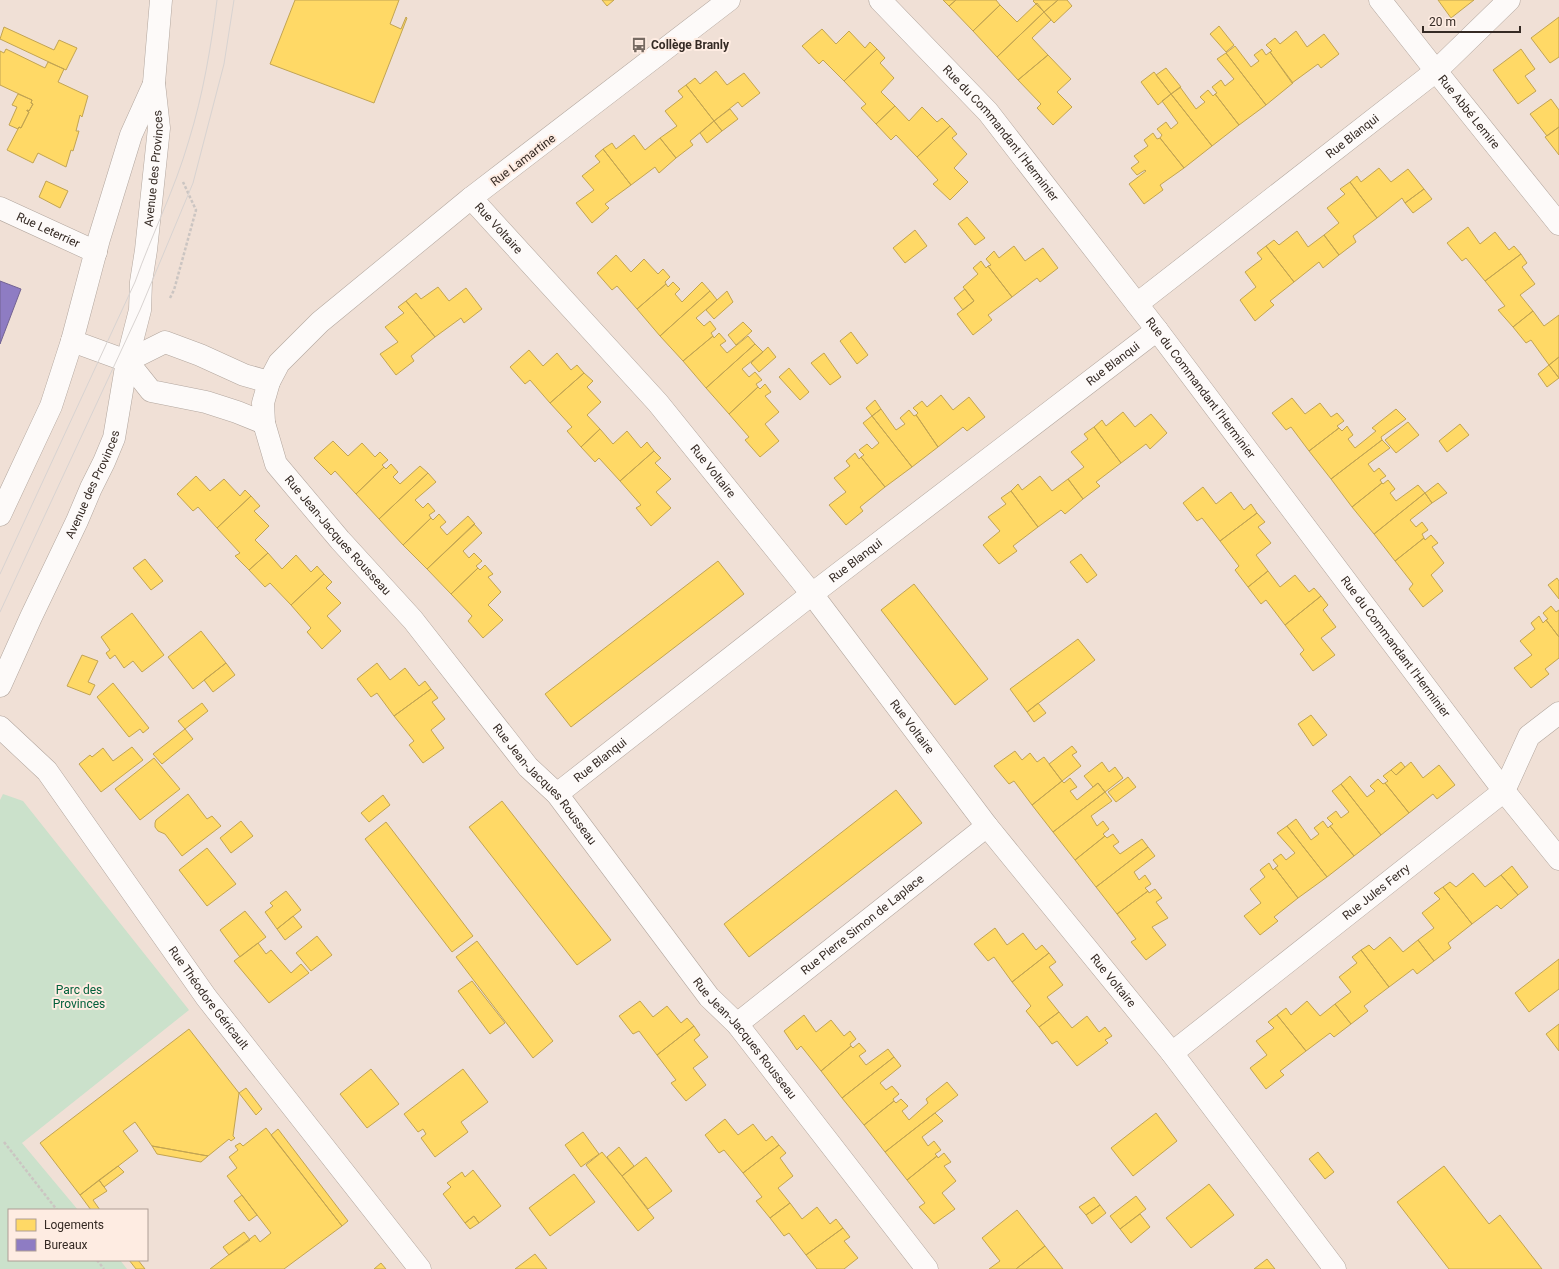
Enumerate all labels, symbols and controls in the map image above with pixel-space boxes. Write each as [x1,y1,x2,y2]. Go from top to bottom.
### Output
scale bar [1423,8,1520,34]
text: 20 m [1429,15,1456,29]
bus stop icon: Collège Branly [630,36,648,54]
place label: Collège Branly [651,38,730,52]
street label: Rue du Commandant l'Herminier [940,62,1062,204]
street label: Rue Abbé Lemire [1435,72,1503,152]
street label: Avenue des Provinces [142,110,166,228]
street label: Rue Blanqui [1323,111,1382,161]
street label: Rue Lamartine [488,131,558,189]
street label: Rue Voltaire [472,200,525,257]
street label: Rue Leterrier [14,210,82,251]
street label: Rue du Commandant l'Herminier [1143,315,1258,461]
street label: Rue Blanqui [1084,339,1142,389]
street label: Avenue des Provinces [63,429,122,541]
street label: Rue Voltaire [687,442,739,501]
street label: Rue Jean-Jacques Rousseau [282,473,394,598]
street label: Rue Blanqui [826,536,885,585]
street label: Rue du Commandant l'Herminier [1338,574,1453,720]
street label: Rue Voltaire [887,697,937,757]
street label: Rue Jean-Jacques Rousseau [490,721,599,847]
street label: Rue Blanqui [571,735,630,785]
street label: Rue Jules Ferry [1340,861,1413,923]
street label: Rue Pierre Simon de Laplace [798,872,927,978]
street label: Rue Théodore Géricault [166,944,252,1052]
street label: Rue Voltaire [1087,951,1139,1010]
street label: Rue Jean-Jacques Rousseau [690,975,800,1102]
park label: Parc des Provinces [53,983,105,1011]
legend [8,1209,148,1261]
text: Logements [44,1218,104,1232]
text: Bureaux [44,1238,88,1252]

